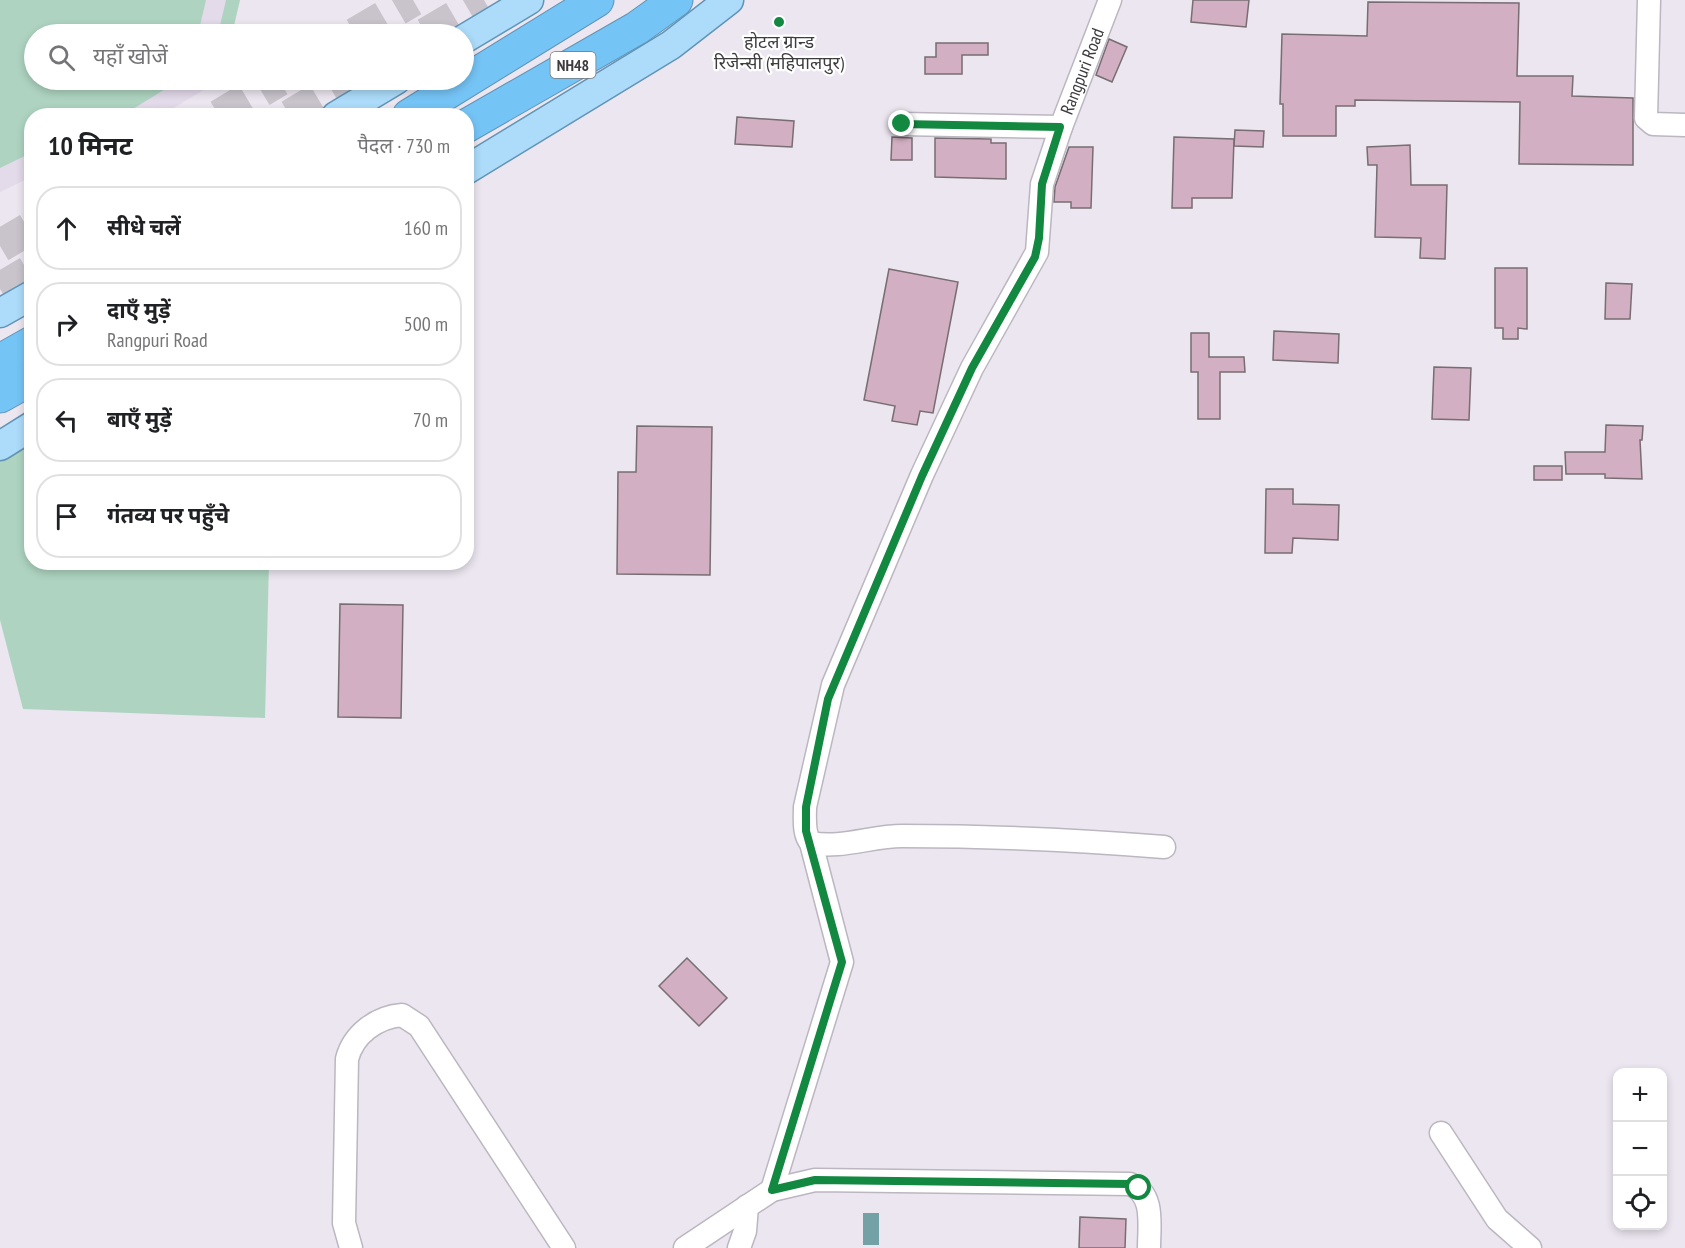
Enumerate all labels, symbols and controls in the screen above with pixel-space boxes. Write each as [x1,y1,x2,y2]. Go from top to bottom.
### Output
marker: होटल ग्रान्ड रिजेन्सी (महिपालपुर) [772,15,786,29]
search box [24,24,474,90]
street label: Rangpuri Road [1055,25,1109,118]
place label: होटल ग्रान्ड रिजेन्सी (महिपालपुर) [714,30,845,75]
icon: search [45,41,78,74]
text: यहाँ खोजें [93,42,168,70]
road number: NH48 [550,52,596,78]
route end [888,110,914,136]
text: 10 मिनट [48,129,133,162]
text: पैदल · 730 m [357,133,450,159]
icon: ahead [50,212,83,245]
text: सीधे चलें [107,213,181,241]
text: 160 m [404,215,448,241]
text: दाएँ मुड़ें [107,296,171,324]
icon: right [50,308,83,341]
text: 500 m [404,311,448,337]
text: Rangpuri Road [107,327,208,353]
icon: left [50,404,83,437]
text: बाएँ मुड़ें [107,405,172,433]
text: 70 m [413,407,448,433]
icon: arrive [50,500,83,533]
text: गंतव्य पर पहुँचे [107,501,229,529]
map controls [1613,1068,1667,1230]
button: + [1613,1068,1667,1122]
button: − [1613,1122,1667,1176]
route start [1125,1174,1151,1200]
button: locate [1613,1176,1667,1230]

